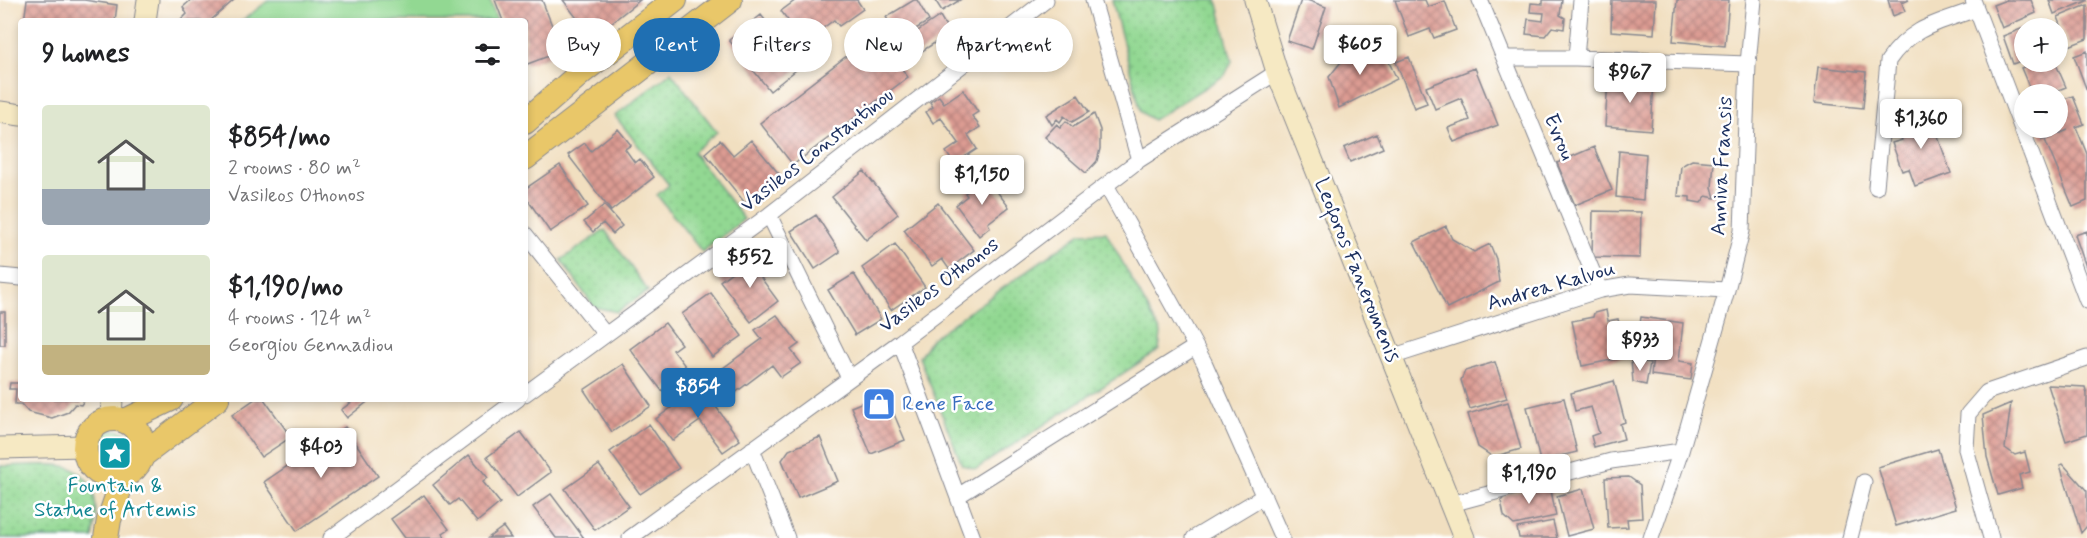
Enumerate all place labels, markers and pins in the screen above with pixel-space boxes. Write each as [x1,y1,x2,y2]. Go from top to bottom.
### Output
pin: $605 [1324,25,1396,76]
pin: $967 [1594,53,1666,104]
pin: $1,360 [1872,99,1970,150]
pin: $1,150 [933,155,1031,206]
pin: $552 [714,238,786,289]
pin: $933 [1604,321,1676,372]
pin: $854 [662,368,734,419]
shop icon: Rene Face [861,386,897,422]
place label: Rene Face [902,390,995,418]
pin: $403 [285,428,357,479]
place icon: Fountain & Statue of Artemis [97,435,133,471]
pin: $1,190 [1480,454,1578,505]
place label: Fountain & Statue of Artemis [34,472,196,524]

